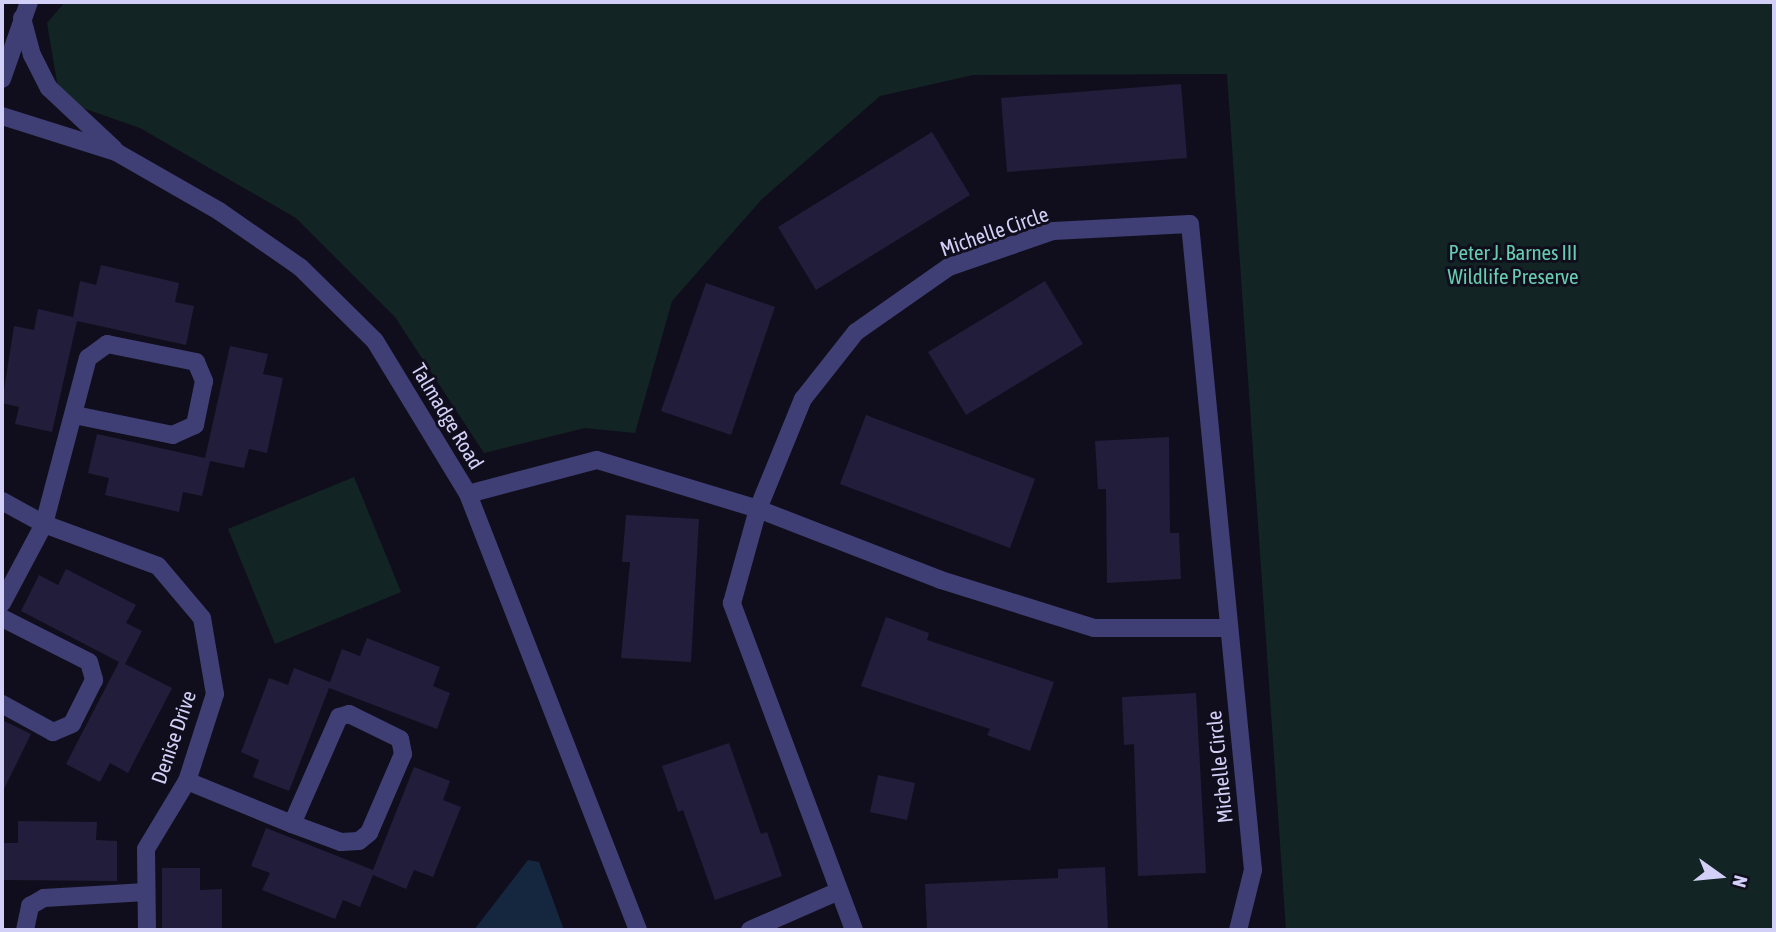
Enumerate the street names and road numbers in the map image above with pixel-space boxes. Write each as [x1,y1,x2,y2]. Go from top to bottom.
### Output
street label: Michelle Circle [937,201,1051,261]
street label: Talmadge Road [407,358,489,474]
street label: Denise Drive [145,687,201,787]
street label: Michelle Circle [1201,710,1237,824]

